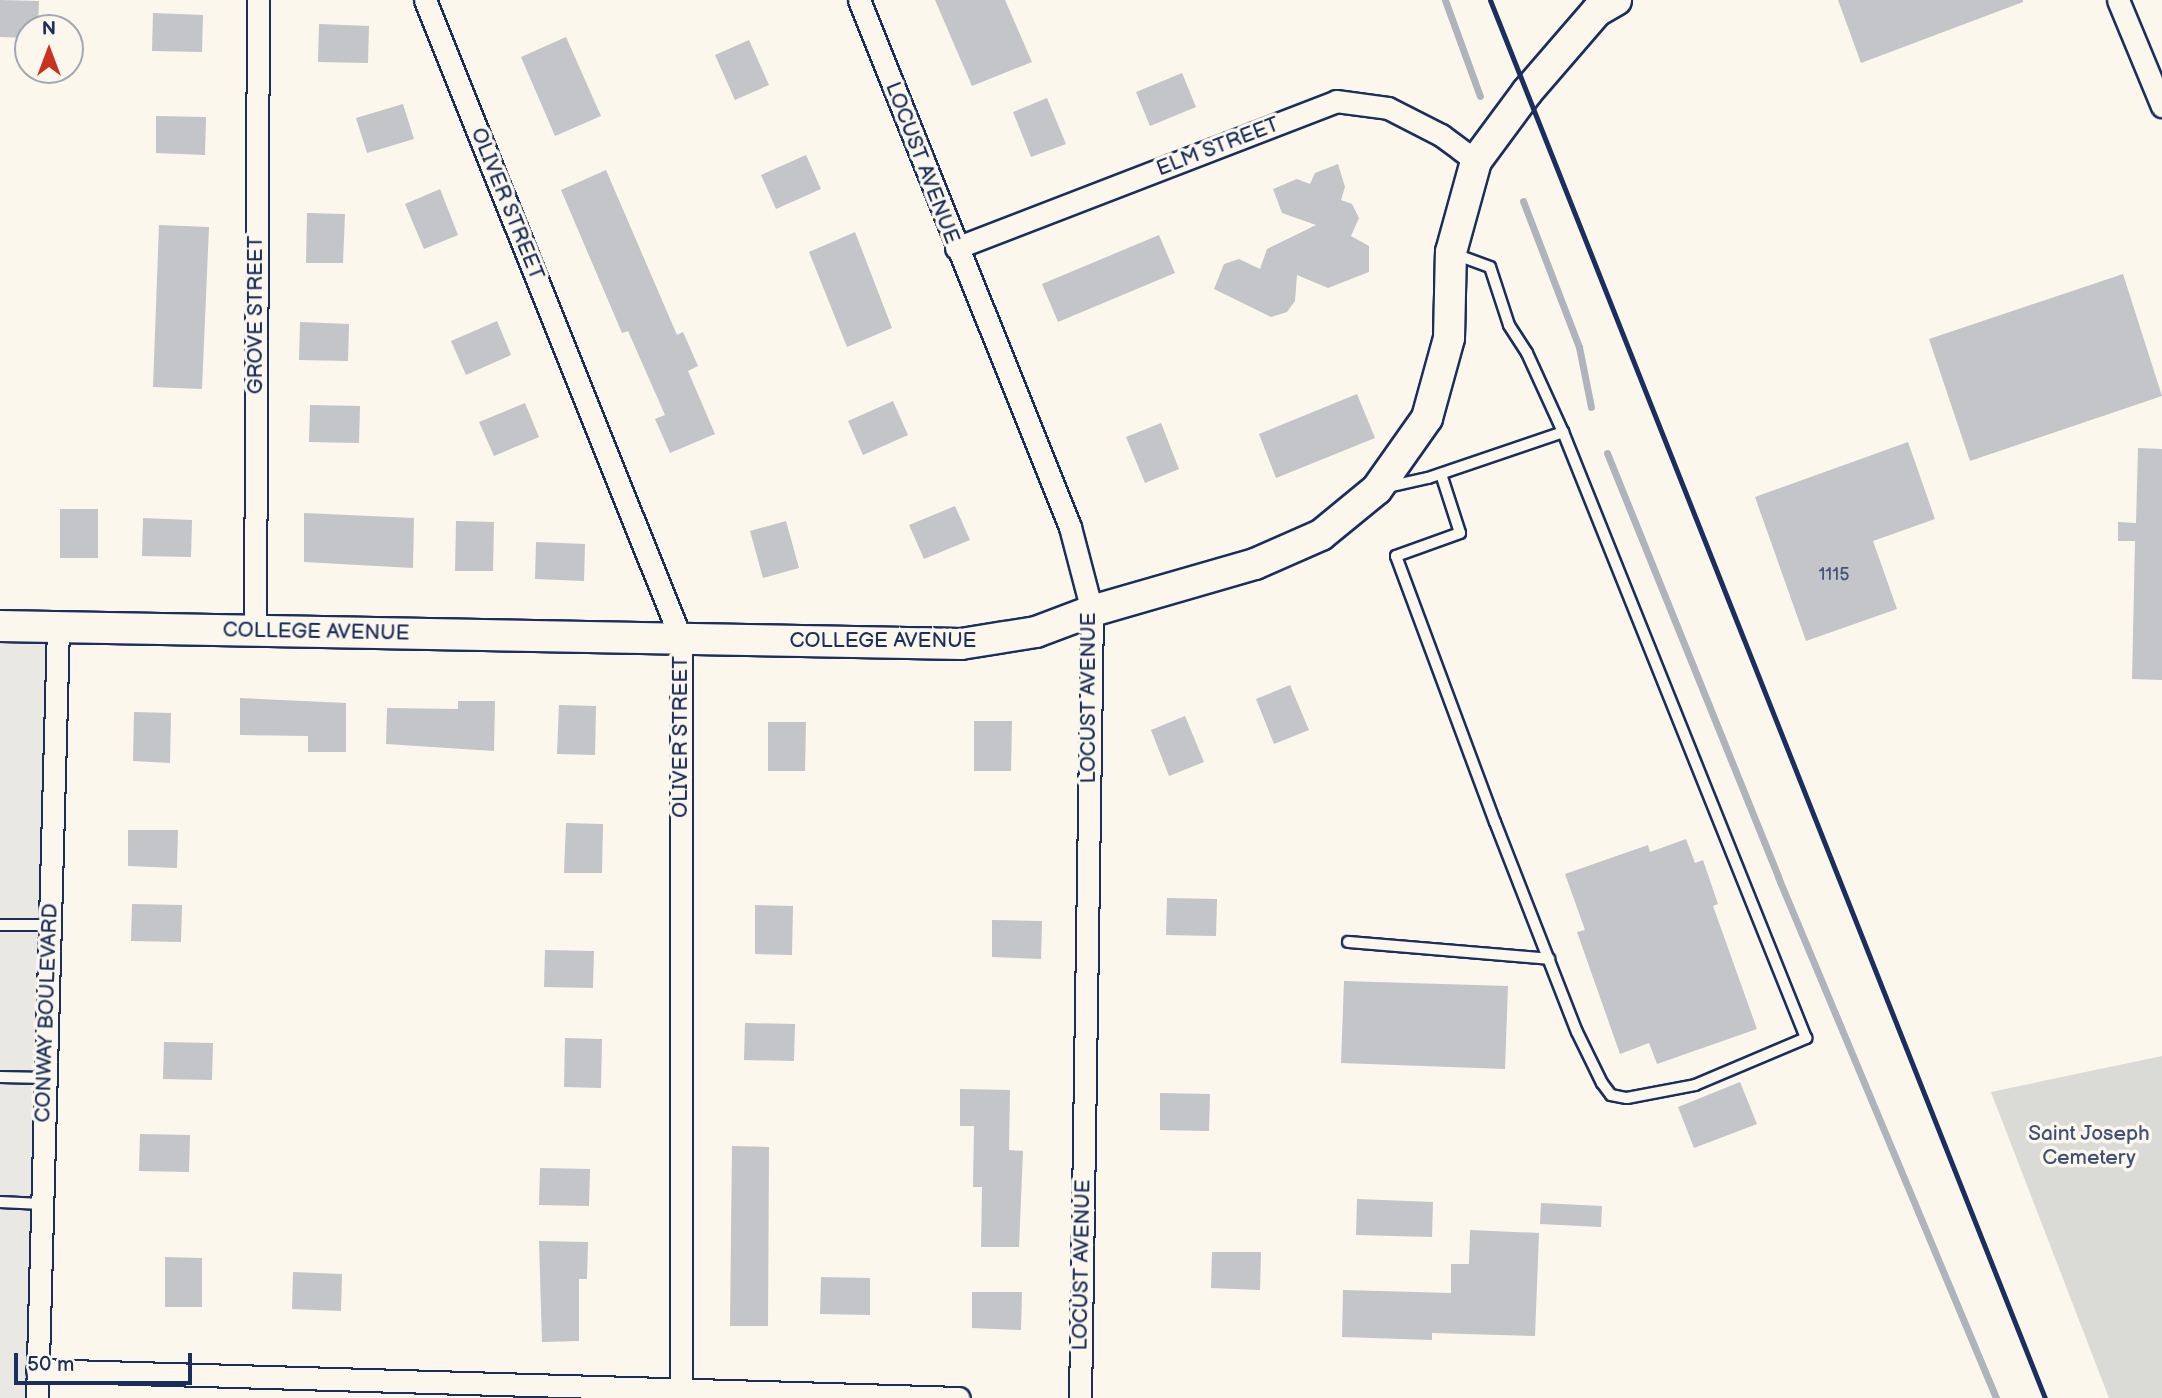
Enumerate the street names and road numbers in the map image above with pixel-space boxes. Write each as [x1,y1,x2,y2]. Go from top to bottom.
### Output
street label: LOCUST AVENUE [880,79,964,247]
street label: ELM STREET [1153,112,1283,182]
street label: OLIVER STREET [465,124,549,284]
street label: GROVE STREET [243,236,269,394]
street label: LOCUST AVENUE [1076,612,1102,784]
street label: COLLEGE AVENUE [222,618,410,646]
street label: COLLEGE AVENUE [790,628,976,654]
street label: OLIVER STREET [668,656,694,818]
street label: CONWAY BOULEVARD [31,903,63,1123]
street label: LOCUST AVENUE [1068,1179,1096,1351]

